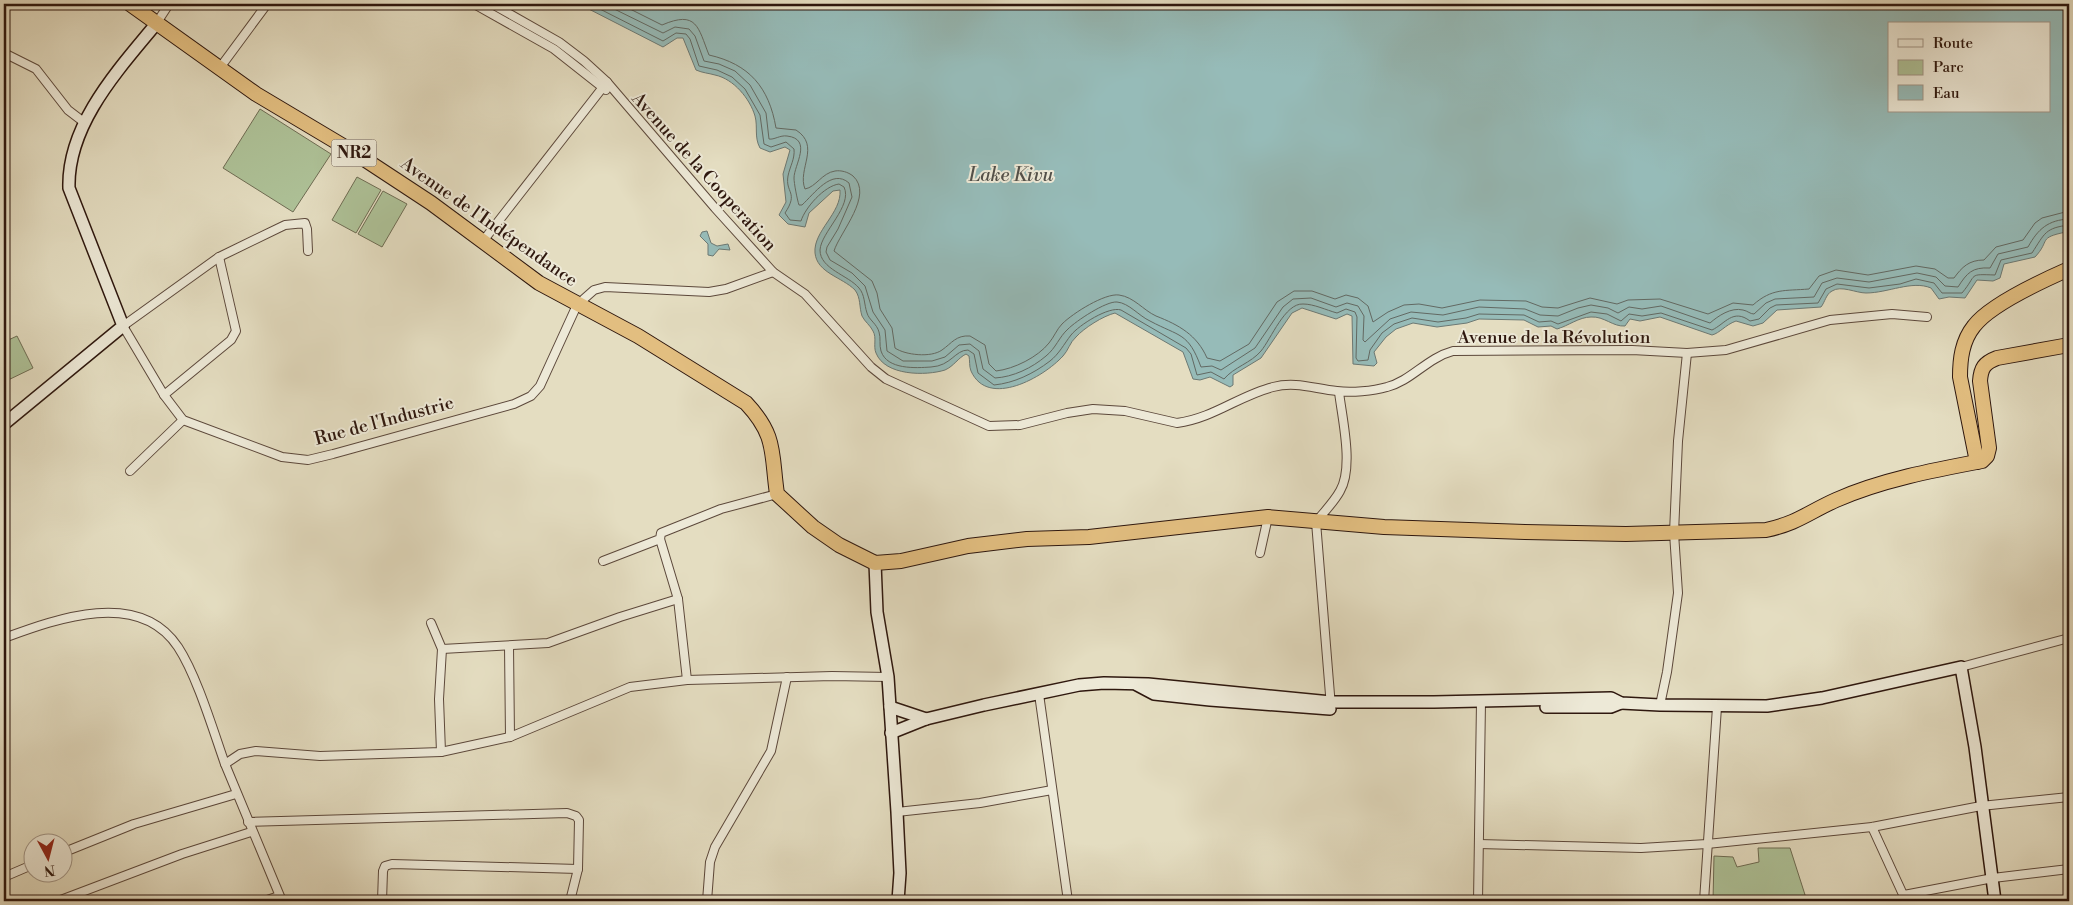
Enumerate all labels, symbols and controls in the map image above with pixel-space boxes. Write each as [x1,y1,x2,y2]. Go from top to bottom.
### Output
legend [1888,22,2050,112]
text: Route [1933,34,1973,53]
text: Parc [1933,58,1964,77]
text: Eau [1933,84,1960,103]
street label: Avenue de la Cooperation [626,87,782,257]
road number: NR2 [332,140,376,167]
street label: Avenue de l'Indépendance [395,152,582,292]
water label: Lake Kivu [968,163,1053,187]
street label: Avenue de la Révolution [1457,326,1651,349]
street label: Rue de l'Industrie [312,391,456,451]
north arrow [22,832,72,882]
text: N [43,860,56,880]

